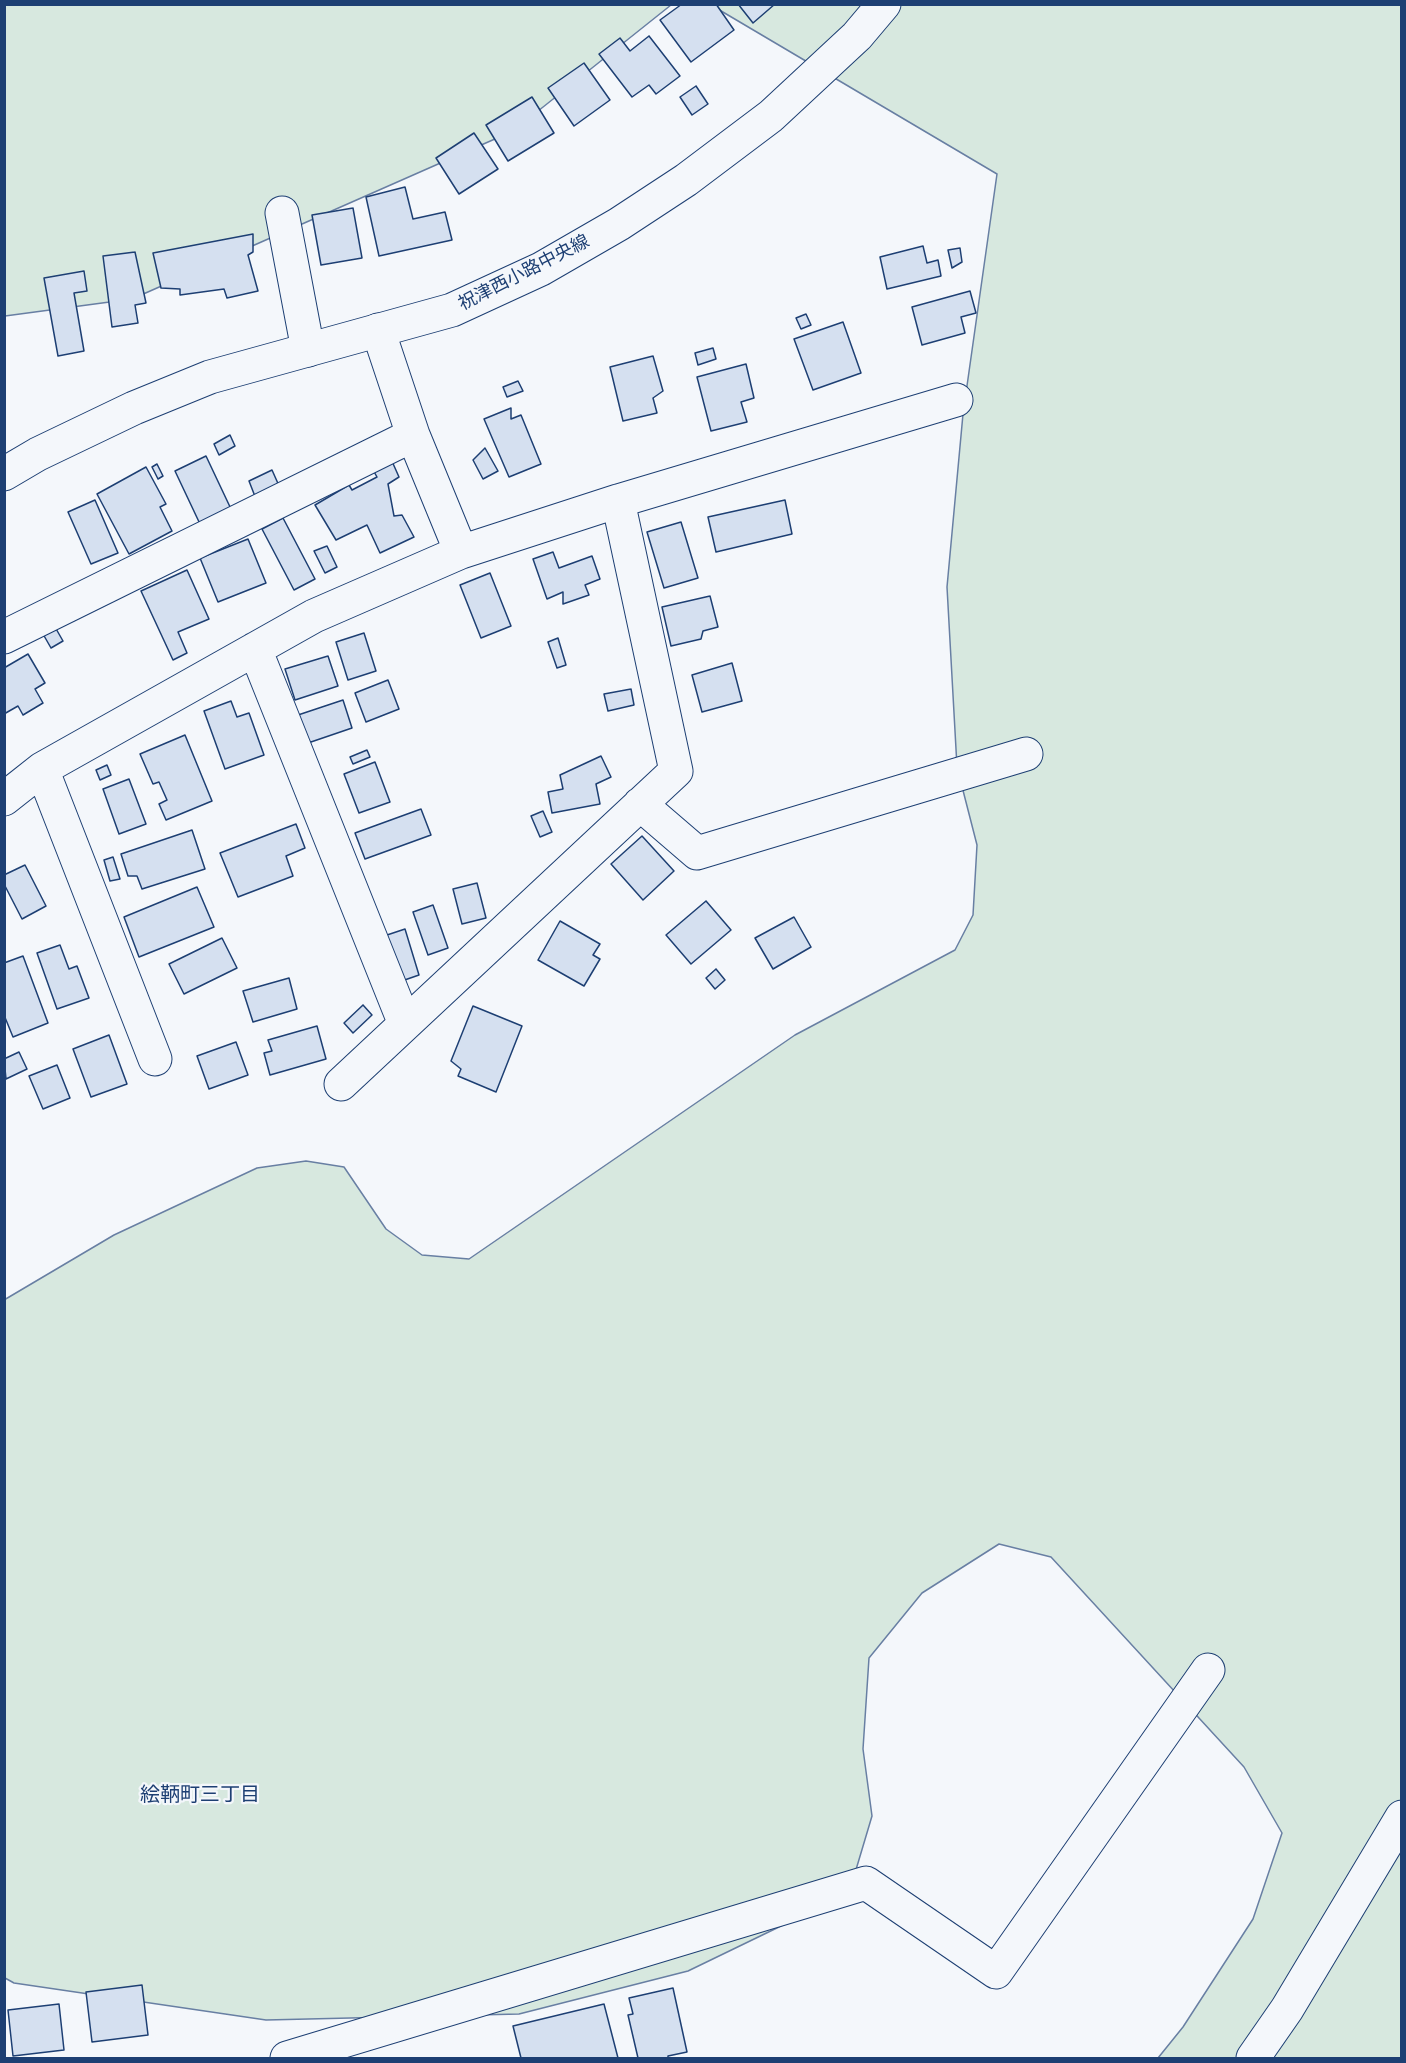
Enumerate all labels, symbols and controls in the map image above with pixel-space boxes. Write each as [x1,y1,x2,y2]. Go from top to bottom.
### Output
street label: 祝津西小路中央線 [455,231,593,315]
district label: 絵鞆町三丁目 [140,1783,260,1807]

